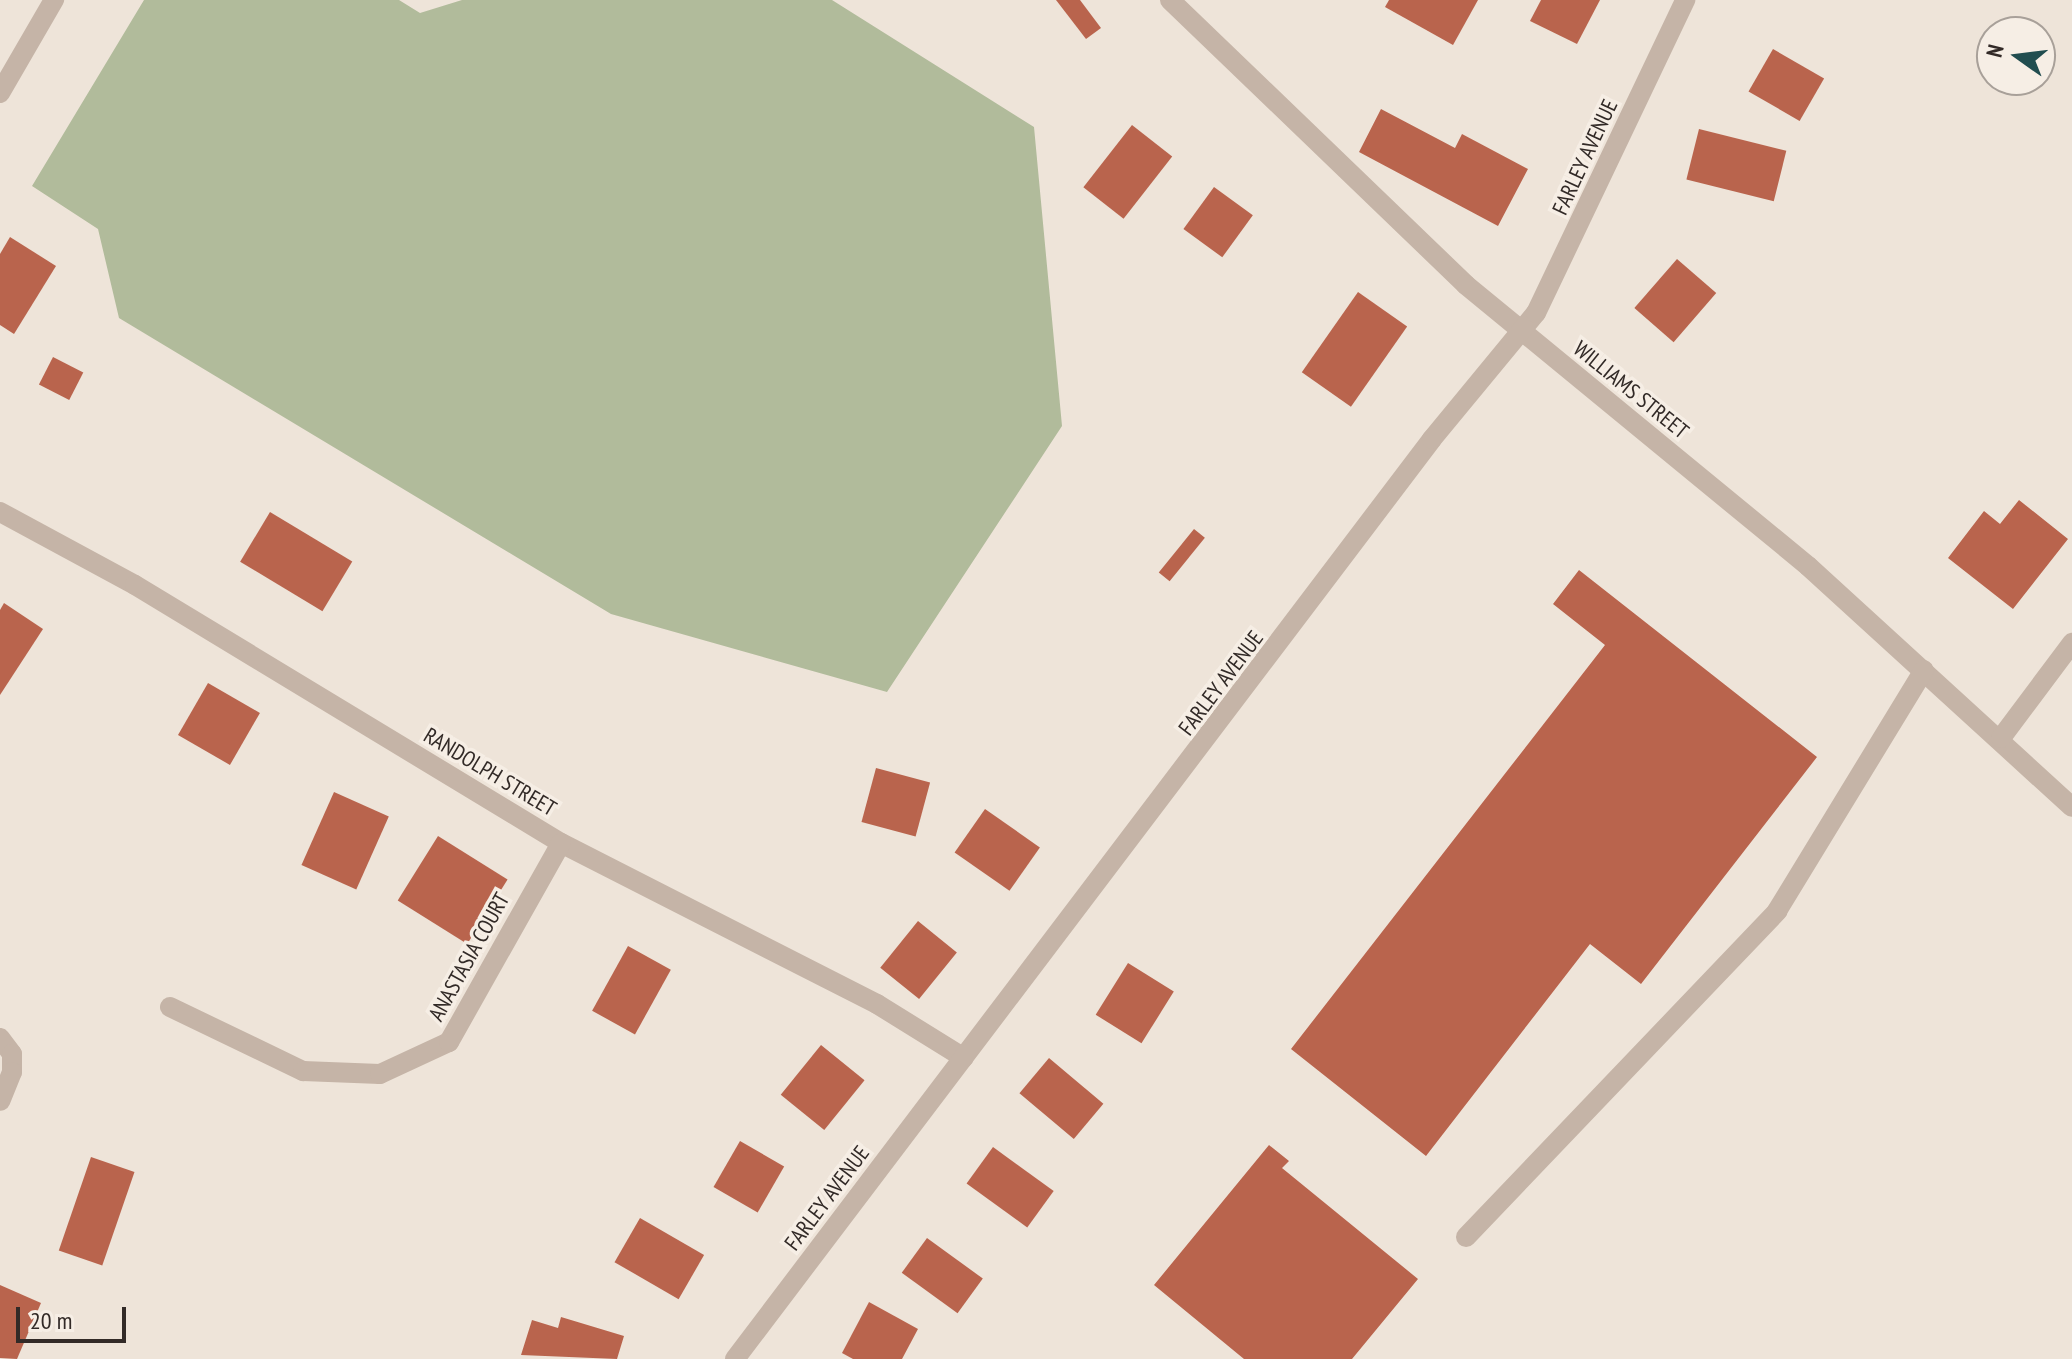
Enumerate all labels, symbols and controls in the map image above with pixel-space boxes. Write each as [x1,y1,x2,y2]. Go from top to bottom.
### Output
north arrow [1976,16,2056,96]
text: N [1980,42,2010,60]
street label: FARLEY AVENUE [1547,95,1623,219]
street label: WILLIAMS STREET [1568,336,1694,444]
street label: FARLEY AVENUE [1173,625,1269,741]
street label: RANDOLPH STREET [419,722,561,822]
street label: ANASTASIA COURT [423,888,515,1026]
street label: FARLEY AVENUE [779,1140,875,1256]
scale bar [20,1291,130,1341]
text: 20 m [30,1305,72,1336]

